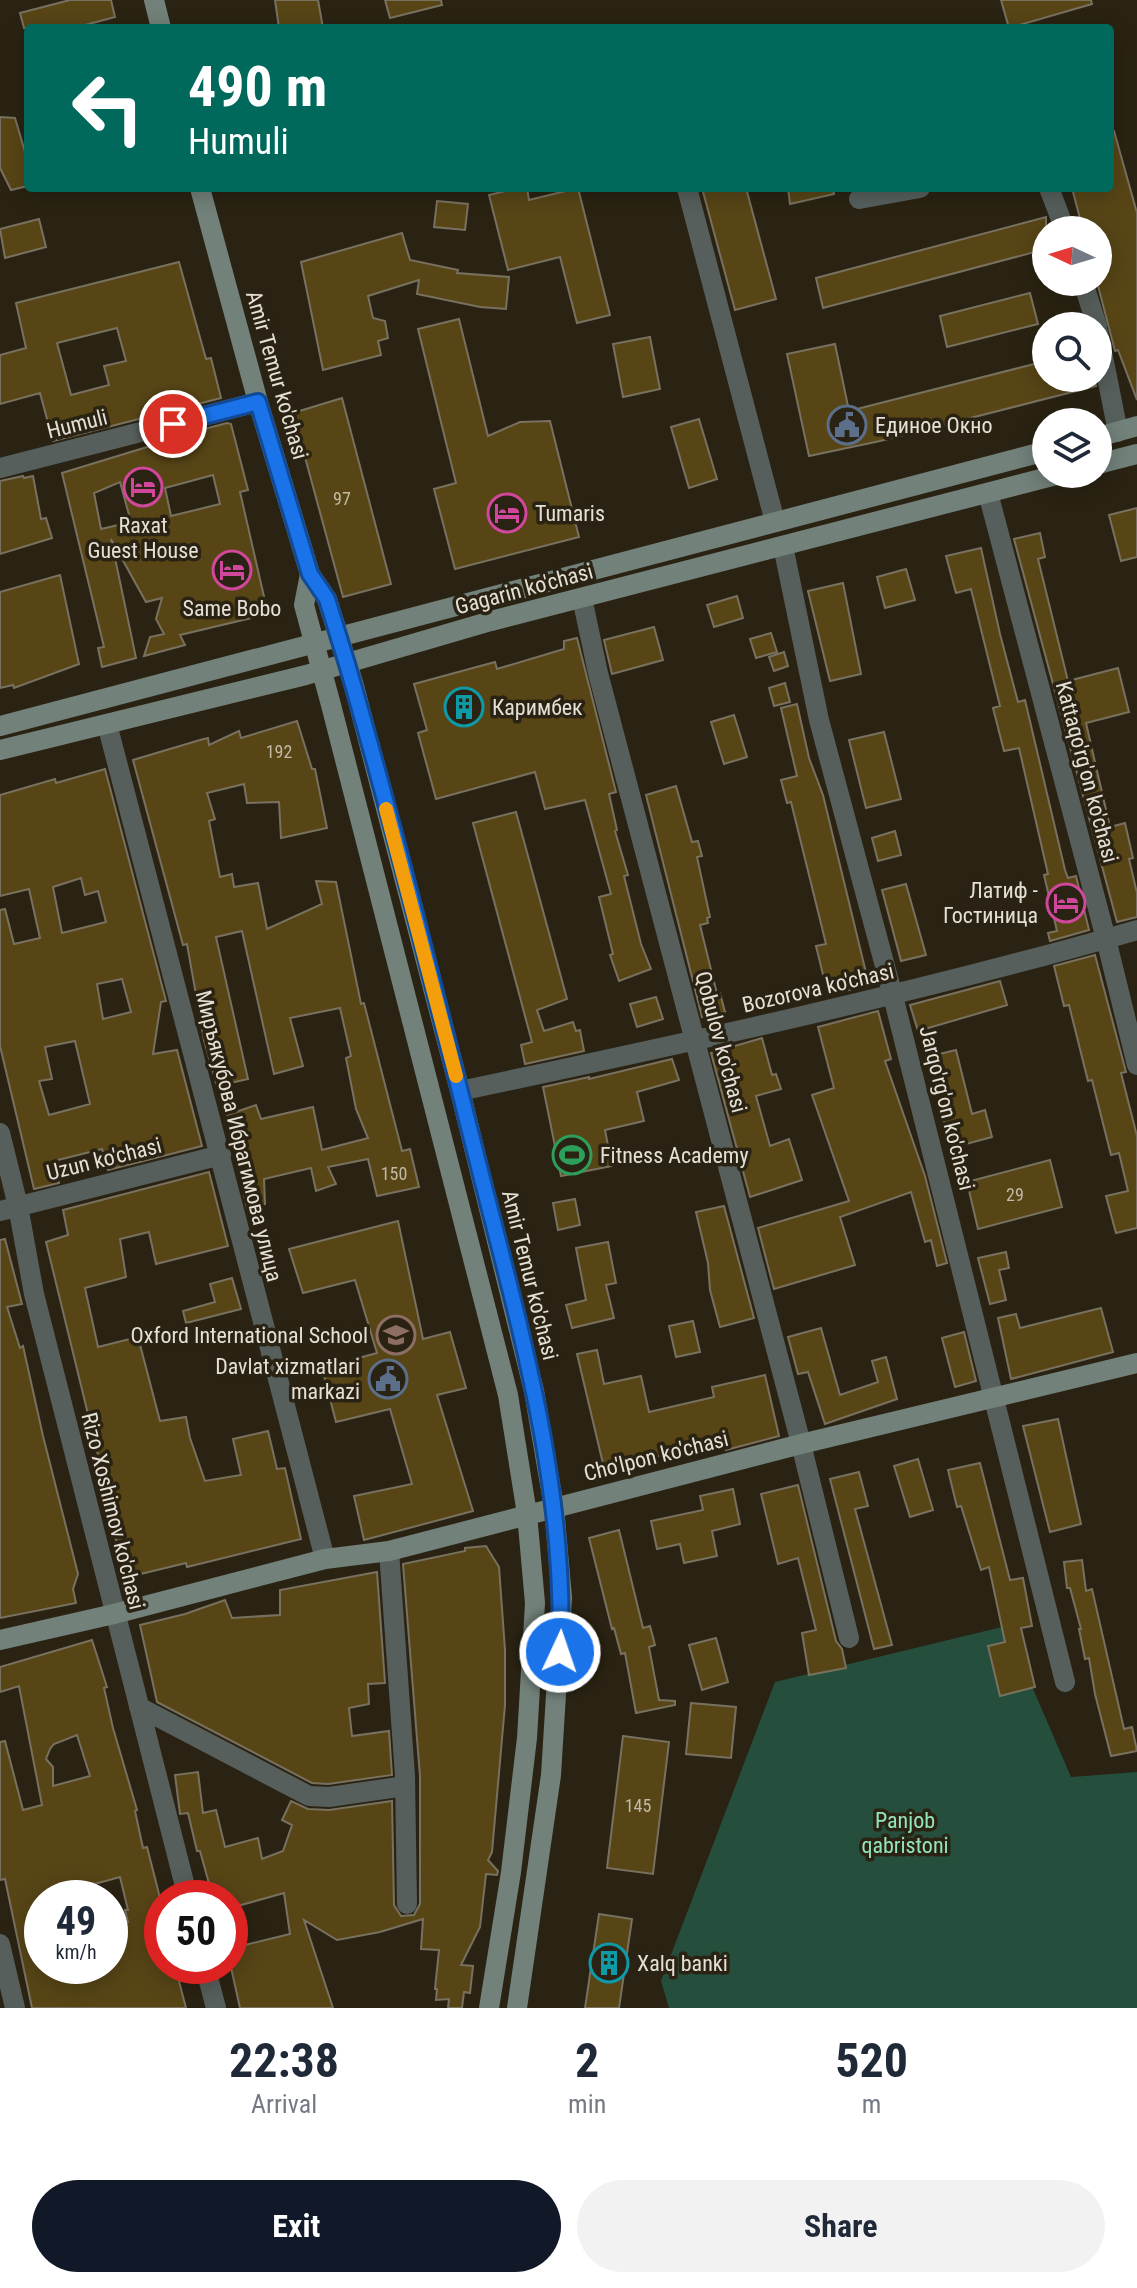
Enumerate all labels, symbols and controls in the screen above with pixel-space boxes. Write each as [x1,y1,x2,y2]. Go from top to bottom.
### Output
text: 490 m [188,54,327,120]
icon: left [56,56,160,160]
text: Humuli [188,121,289,163]
north arrow [1032,216,1112,296]
map controls [1032,216,1112,488]
street label: Amir Temur ko'chasi [241,288,313,462]
button: search [1032,312,1112,392]
pin [139,390,207,458]
icon: arrive [151,402,195,446]
street label: Humuli [44,404,110,444]
public building icon: Единое Окно [826,404,868,446]
button: layers [1032,408,1112,488]
place label: Единое Окно [875,413,993,438]
hotel icon: Raxat Guest House [122,466,164,508]
house number: 97 [333,488,351,509]
hotel icon: Tumaris [486,492,528,534]
place label: Tumaris [535,501,605,526]
place label: Raxat Guest House [87,513,199,563]
hotel icon: Same Bobo [211,549,253,591]
street label: Gagarin ko'chasi [452,559,596,619]
place label: Same Bobo [183,596,281,621]
street label: Kattaqo'rg'on ko'chasi [1051,678,1123,866]
building icon: Каримбек [443,686,485,728]
place label: Каримбек [492,695,583,720]
house number: 192 [266,741,292,762]
place label: Латиф - Гостиница [943,878,1038,928]
hotel icon: Латиф - Гостиница [1045,882,1087,924]
street label: Bozorova ko'chasi [740,958,896,1018]
street label: Qobulov ko'chasi [690,969,752,1115]
street label: Миръякубова Ибрагимова улица [191,988,287,1284]
street label: Jarqo'rg'on ko'chasi [914,1023,980,1193]
street label: Uzun ko'chasi [44,1133,164,1185]
sports icon: Fitness Academy [551,1134,593,1176]
place label: Fitness Academy [600,1143,749,1168]
house number: 150 [381,1163,407,1184]
house number: 29 [1006,1184,1024,1205]
street label: Amir Temur ko'chasi [497,1187,563,1363]
school or university icon: Oxford International School [375,1314,417,1356]
place label: Oxford International School [131,1323,368,1348]
place label: Davlat xizmatlari markazi [215,1354,360,1404]
public building icon: Davlat xizmatlari markazi [367,1358,409,1400]
street label: Rizo Xoshimov ko'chasi [76,1410,150,1612]
street label: Cho'lpon ko'chasi [581,1426,731,1486]
position arrow [518,1610,602,1694]
house number: 145 [625,1795,651,1816]
park label: Panjob qabristoni [861,1808,949,1858]
speed limit sign: 50 [144,1880,248,1984]
text: 49 [56,1898,96,1945]
text: km/h [55,1940,97,1964]
building icon: Xalq banki [588,1942,630,1984]
place label: Xalq banki [637,1951,728,1976]
text: 22:38 [229,2032,339,2089]
text: 2 [575,2032,599,2089]
text: 520 [835,2032,908,2089]
text: Arrival [251,2089,317,2119]
text: min [568,2089,606,2119]
text: m [862,2089,881,2119]
button: Exit [32,2180,561,2272]
button: Share [577,2180,1105,2272]

